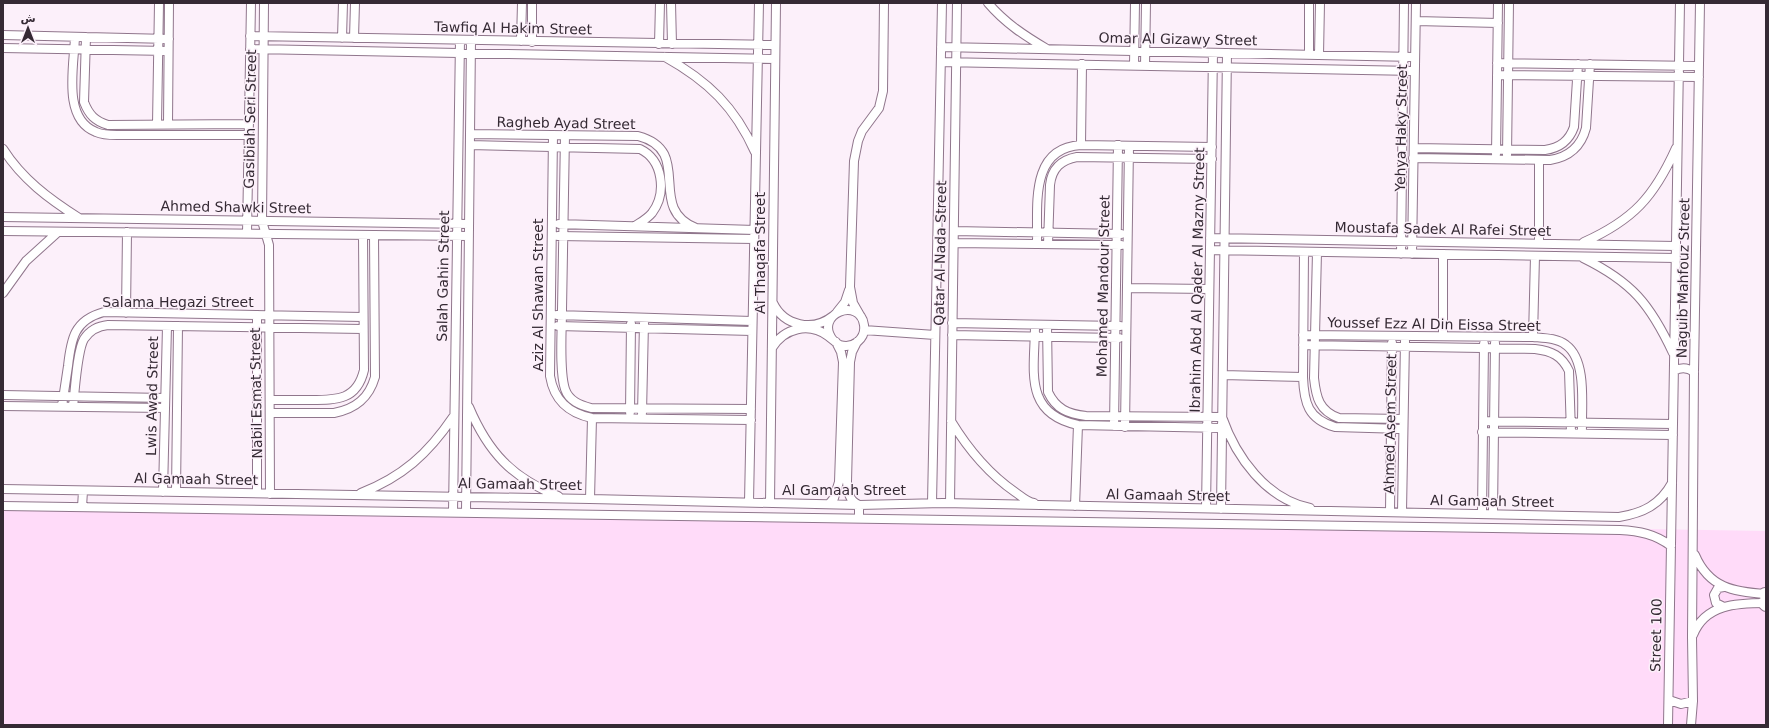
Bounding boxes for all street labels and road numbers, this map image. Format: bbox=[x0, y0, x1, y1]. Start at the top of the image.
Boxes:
street label: Tawfiq Al Hakim Street bbox=[433, 19, 593, 37]
street label: Omar Al Gizawy Street bbox=[1098, 30, 1258, 48]
street label: Gasibiah Seri Street bbox=[241, 49, 259, 189]
street label: Yehya Haky Street bbox=[1392, 64, 1410, 193]
street label: Ragheb Ayad Street bbox=[496, 114, 636, 132]
street label: Ibrahim Abd Al Qader Al Mazny Street bbox=[1187, 147, 1207, 413]
street label: Qatar Al Nada Street bbox=[931, 180, 949, 326]
street label: Al Thaqafa Street bbox=[752, 192, 768, 314]
street label: Mohamed Mandour Street bbox=[1093, 194, 1113, 377]
street label: Naguib Mahfouz Street bbox=[1674, 197, 1692, 358]
street label: Ahmed Shawki Street bbox=[160, 198, 312, 216]
street label: Salah Gahin Street bbox=[434, 210, 452, 342]
street label: Aziz Al Shawan Street bbox=[530, 218, 546, 371]
street label: Moustafa Sadek Al Rafei Street bbox=[1335, 219, 1552, 239]
street label: Salama Hegazi Street bbox=[102, 294, 254, 310]
street label: Youssef Ezz Al Din Eissa Street bbox=[1326, 314, 1541, 334]
street label: Nabil Esmat Street bbox=[247, 327, 265, 459]
street label: Lwis Awad Street bbox=[143, 335, 161, 456]
street label: Ahmed Asem Street bbox=[1381, 353, 1399, 494]
street label: Al Gamaah Street bbox=[134, 470, 259, 488]
street label: Al Gamaah Street bbox=[458, 475, 583, 493]
street label: Al Gamaah Street bbox=[782, 482, 907, 498]
street label: Al Gamaah Street bbox=[1106, 486, 1231, 504]
street label: Al Gamaah Street bbox=[1430, 492, 1555, 510]
street label: Street 100 bbox=[1647, 598, 1665, 672]

